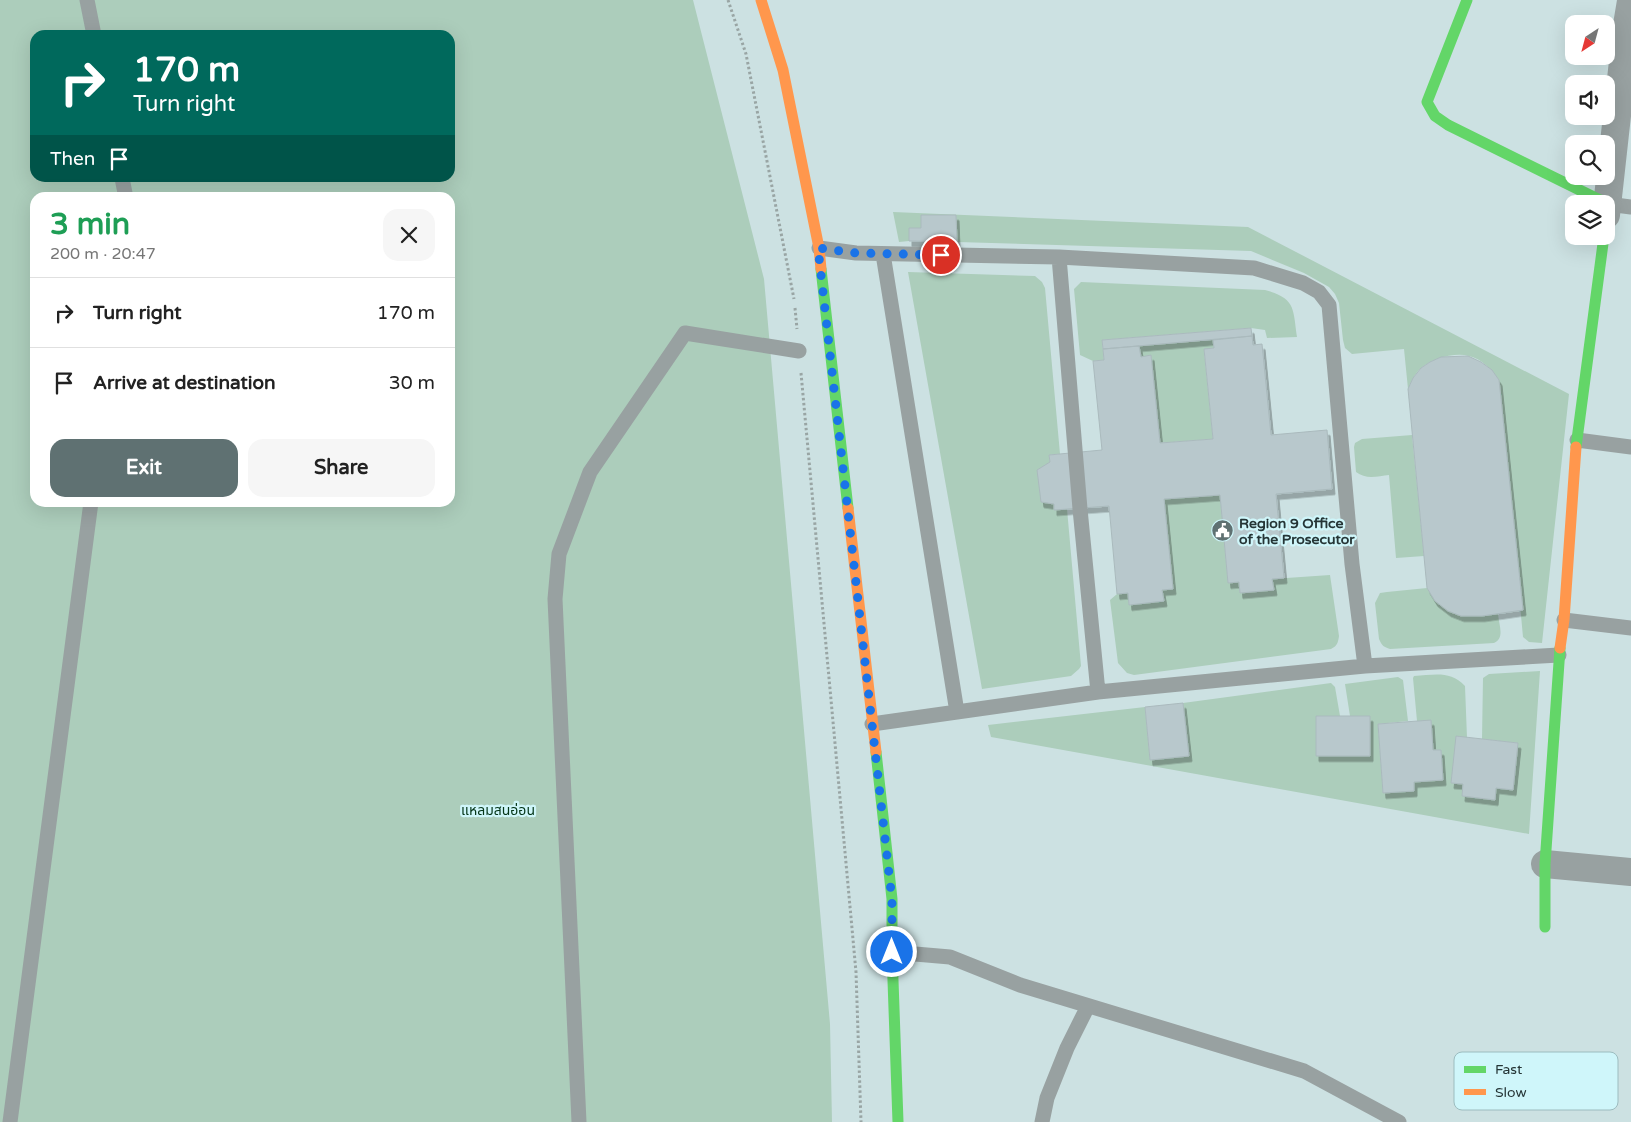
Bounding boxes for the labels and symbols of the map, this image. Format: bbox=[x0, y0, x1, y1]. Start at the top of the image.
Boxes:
north arrow bbox=[1565, 15, 1615, 65]
pin bbox=[920, 234, 962, 276]
place label: Region 9 Office of the Prosecutor bbox=[1239, 515, 1355, 548]
public building icon: Region 9 Office of the Prosecutor bbox=[1211, 519, 1235, 543]
park label: แหลมสนอ่อน bbox=[461, 802, 535, 819]
position arrow bbox=[865, 925, 917, 977]
legend bbox=[1454, 1052, 1618, 1110]
text: Fast bbox=[1495, 1061, 1523, 1078]
text: Slow bbox=[1495, 1084, 1527, 1101]

